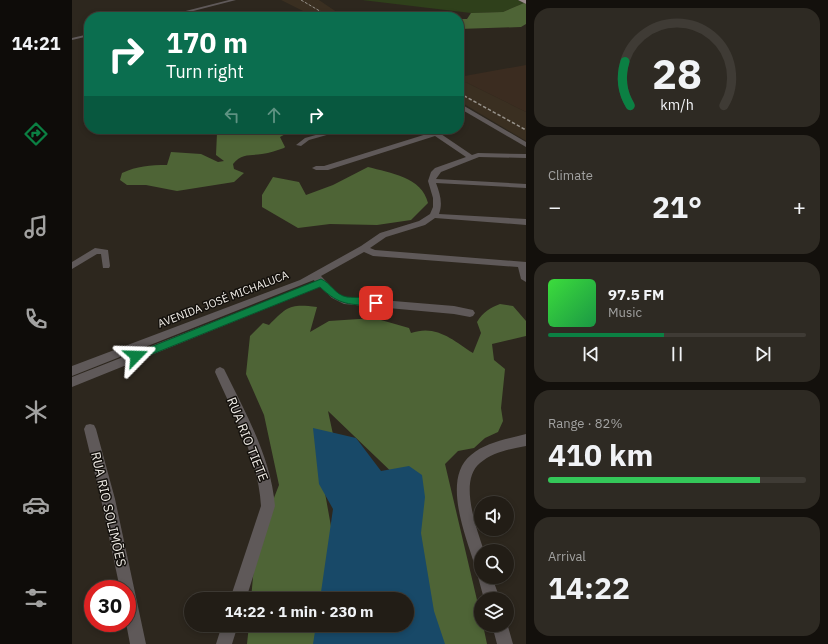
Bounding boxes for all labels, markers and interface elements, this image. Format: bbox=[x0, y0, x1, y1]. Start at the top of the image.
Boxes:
text: 170 m bbox=[166, 24, 248, 61]
icon: right bbox=[100, 28, 152, 80]
text: 14:21 bbox=[11, 32, 61, 55]
text: 28 bbox=[652, 45, 702, 99]
text: Turn right bbox=[166, 60, 244, 83]
text: km/h bbox=[660, 94, 694, 113]
icon: left bbox=[221, 104, 243, 126]
icon: ahead bbox=[263, 104, 285, 126]
icon: right bbox=[305, 104, 327, 126]
icon: directions bbox=[22, 120, 50, 148]
text: Climate bbox=[548, 167, 593, 184]
text: 21° bbox=[652, 187, 702, 226]
text: − bbox=[548, 192, 561, 221]
text: + bbox=[793, 192, 806, 221]
icon: music bbox=[22, 213, 50, 241]
street label: AVENIDA JOSÉ MICHALUCA bbox=[156, 268, 290, 330]
text: 97.5 FM bbox=[608, 285, 664, 304]
pin bbox=[359, 286, 393, 320]
icon: arrive bbox=[365, 292, 387, 314]
text: Music bbox=[608, 304, 642, 321]
icon: phone bbox=[22, 305, 50, 333]
position arrow bbox=[115, 335, 157, 377]
icon: previous bbox=[580, 343, 602, 365]
icon: pause bbox=[666, 343, 688, 365]
icon: next bbox=[752, 343, 774, 365]
street label: RUA RIO TIETE bbox=[223, 395, 272, 484]
icon: climate bbox=[22, 398, 50, 426]
text: Range · 82% bbox=[548, 415, 622, 432]
text: 410 km bbox=[548, 435, 653, 474]
street label: RUA RIO SOLIMÕES bbox=[87, 450, 130, 568]
icon: car bbox=[22, 491, 50, 519]
map controls bbox=[474, 496, 514, 632]
button: sound bbox=[474, 496, 514, 536]
button: search bbox=[474, 544, 514, 584]
text: Arrival bbox=[548, 548, 586, 565]
text: 14:22 bbox=[548, 568, 630, 607]
speed limit sign: 30 bbox=[84, 580, 136, 632]
icon: filters bbox=[22, 584, 50, 612]
button: layers bbox=[474, 592, 514, 632]
text: 14:22 · 1 min · 230 m bbox=[225, 602, 373, 621]

